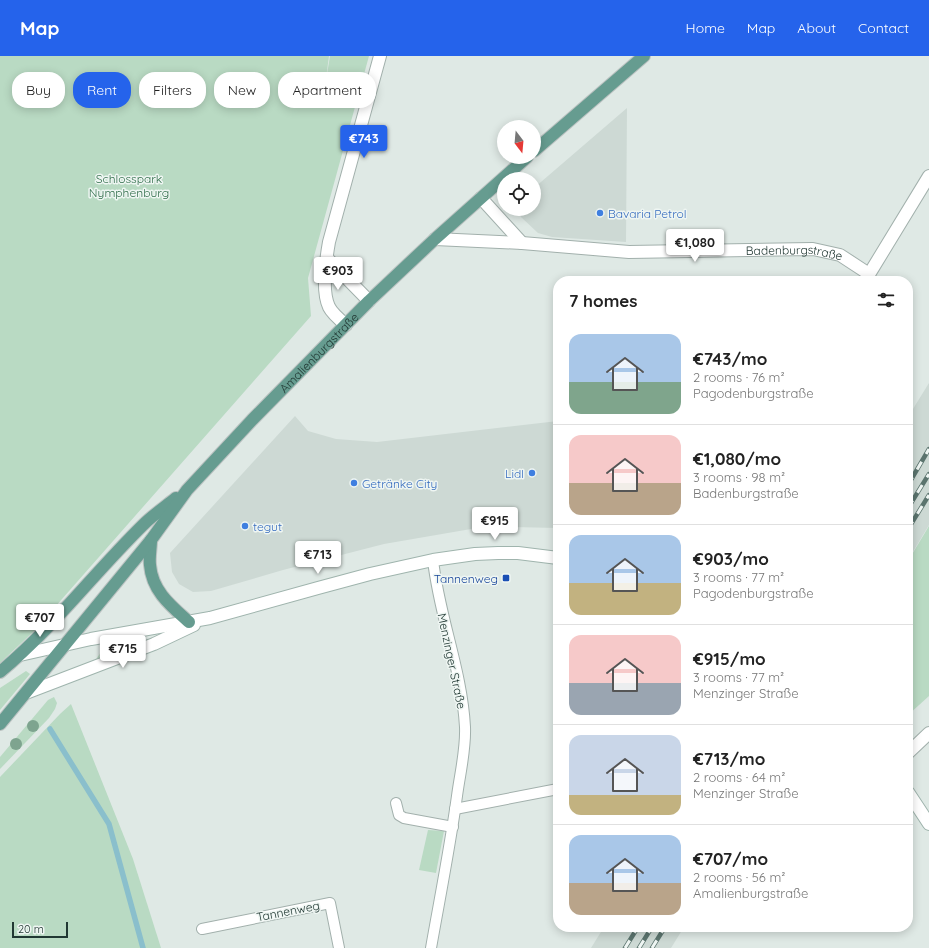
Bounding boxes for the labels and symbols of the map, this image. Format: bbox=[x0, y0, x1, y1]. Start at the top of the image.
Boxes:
north arrow bbox=[497, 120, 541, 164]
pin: €743 bbox=[340, 125, 388, 159]
park label: Schlosspark Nymphenburg bbox=[89, 171, 169, 200]
place label: Bavaria Petrol bbox=[608, 206, 687, 221]
marker: Bavaria Petrol bbox=[595, 208, 605, 218]
pin: €1,080 bbox=[662, 229, 728, 263]
street label: Badenburgstraße bbox=[746, 241, 844, 263]
pin: €903 bbox=[314, 257, 362, 291]
street label: Amalienburgstraße bbox=[276, 309, 361, 396]
place label: Lidl bbox=[505, 466, 524, 481]
marker: Lidl bbox=[527, 468, 537, 478]
place label: Getränke City bbox=[362, 476, 437, 491]
marker: Getränke City bbox=[349, 478, 359, 488]
pin: €915 bbox=[471, 507, 519, 541]
place label: tegut bbox=[253, 519, 282, 534]
marker: tegut bbox=[240, 521, 250, 531]
pin: €713 bbox=[294, 541, 342, 575]
place label: Tannenweg bbox=[434, 571, 498, 586]
marker: Tannenweg bbox=[501, 573, 511, 583]
pin: €707 bbox=[16, 604, 64, 638]
street label: Menzinger Straße bbox=[435, 612, 470, 710]
pin: €715 bbox=[99, 635, 147, 669]
street label: Tannenweg bbox=[255, 898, 321, 924]
scale bar bbox=[12, 920, 68, 939]

